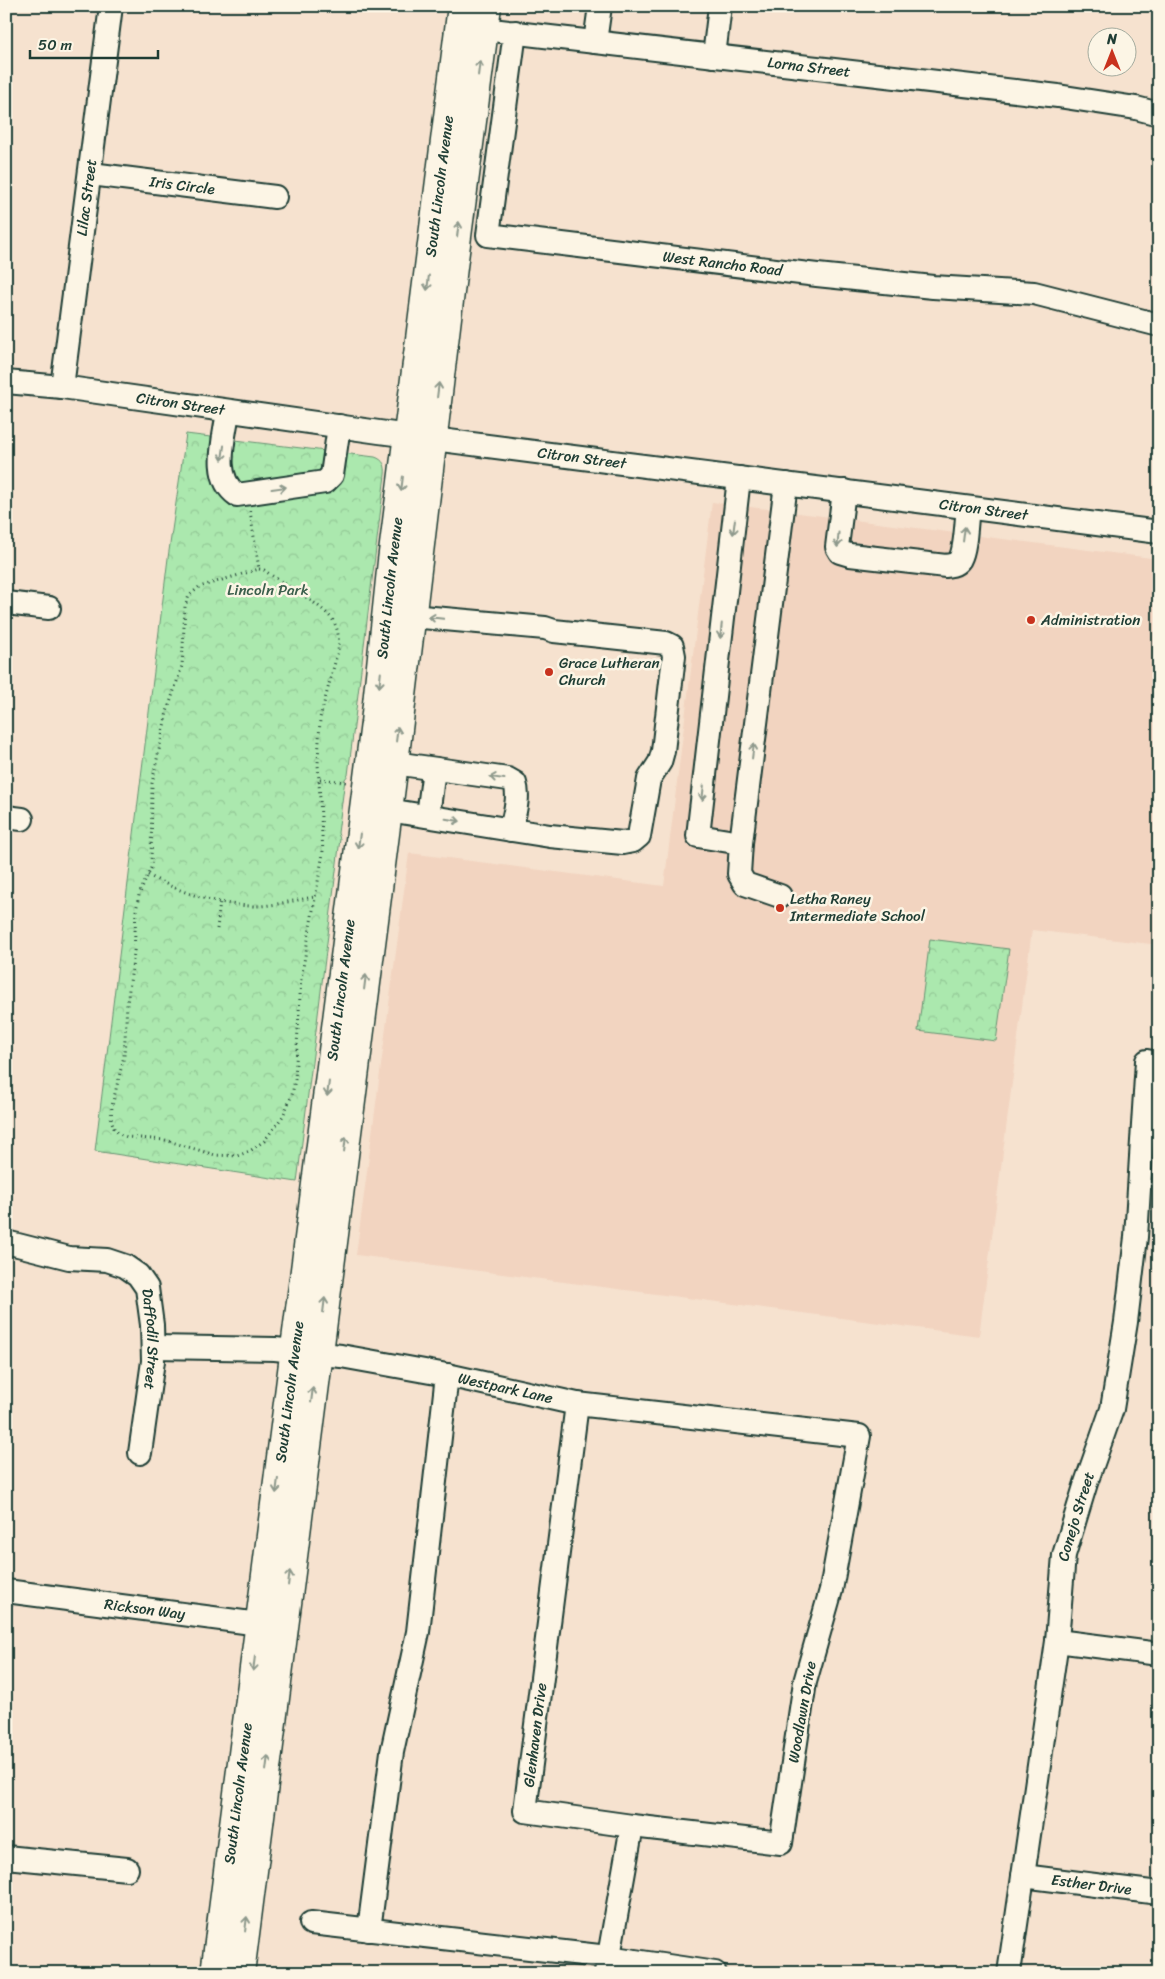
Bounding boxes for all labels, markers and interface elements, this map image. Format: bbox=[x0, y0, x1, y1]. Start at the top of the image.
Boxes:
text: N bbox=[1106, 27, 1117, 52]
scale bar bbox=[30, 28, 158, 60]
north arrow bbox=[1088, 28, 1138, 78]
text: 50 m bbox=[38, 32, 73, 58]
street label: Lorna Street bbox=[766, 49, 852, 85]
one-way arrow bbox=[474, 60, 484, 76]
street label: South Lincoln Avenue bbox=[417, 113, 461, 258]
street label: Lilac Street bbox=[69, 157, 104, 238]
street label: Iris Circle bbox=[147, 168, 217, 202]
one-way arrow bbox=[453, 221, 463, 237]
street label: West Rancho Road bbox=[661, 243, 785, 284]
one-way arrow bbox=[423, 274, 433, 290]
one-way arrow bbox=[433, 383, 443, 399]
street label: Citron Street bbox=[135, 385, 227, 423]
street label: Citron Street bbox=[536, 439, 629, 477]
one-way arrow bbox=[218, 444, 228, 460]
one-way arrow bbox=[397, 476, 407, 492]
one-way arrow bbox=[271, 483, 287, 493]
street label: Citron Street bbox=[938, 491, 1030, 528]
street label: South Lincoln Avenue bbox=[369, 515, 410, 660]
one-way arrow bbox=[729, 518, 739, 534]
one-way arrow bbox=[959, 526, 969, 542]
one-way arrow bbox=[834, 531, 843, 547]
park label: Lincoln Park bbox=[227, 577, 309, 603]
place label: Administration bbox=[1040, 607, 1140, 633]
one-way arrow bbox=[428, 614, 444, 623]
marker: Administration bbox=[1025, 614, 1037, 626]
one-way arrow bbox=[716, 623, 726, 639]
place label: Grace Lutheran Church bbox=[559, 650, 660, 693]
marker: Grace Lutheran Church bbox=[543, 666, 555, 678]
one-way arrow bbox=[375, 672, 384, 688]
one-way arrow bbox=[392, 727, 402, 743]
one-way arrow bbox=[748, 743, 758, 759]
one-way arrow bbox=[490, 772, 506, 782]
one-way arrow bbox=[698, 784, 708, 800]
one-way arrow bbox=[445, 815, 461, 825]
one-way arrow bbox=[354, 833, 364, 849]
place label: Letha Raney Intermediate School bbox=[789, 886, 926, 929]
marker: Letha Raney Intermediate School bbox=[774, 902, 786, 914]
street label: South Lincoln Avenue bbox=[319, 917, 363, 1062]
one-way arrow bbox=[361, 975, 371, 991]
one-way arrow bbox=[323, 1081, 333, 1097]
one-way arrow bbox=[340, 1136, 350, 1152]
street label: Daffodil Street bbox=[134, 1287, 166, 1392]
one-way arrow bbox=[319, 1297, 329, 1313]
street label: South Lincoln Avenue bbox=[267, 1319, 311, 1464]
street label: Westpark Lane bbox=[456, 1365, 556, 1411]
one-way arrow bbox=[307, 1387, 317, 1403]
street label: Conejo Street bbox=[1051, 1468, 1102, 1562]
one-way arrow bbox=[272, 1477, 282, 1493]
one-way arrow bbox=[284, 1571, 294, 1587]
street label: Rickson Way bbox=[103, 1591, 187, 1627]
one-way arrow bbox=[249, 1656, 259, 1672]
street label: Woodlawn Drive bbox=[780, 1659, 824, 1765]
street label: Glenhaven Drive bbox=[516, 1681, 554, 1789]
street label: South Lincoln Avenue bbox=[216, 1721, 260, 1866]
one-way arrow bbox=[262, 1755, 272, 1771]
street label: Esther Drive bbox=[1050, 1867, 1133, 1902]
one-way arrow bbox=[241, 1917, 251, 1933]

